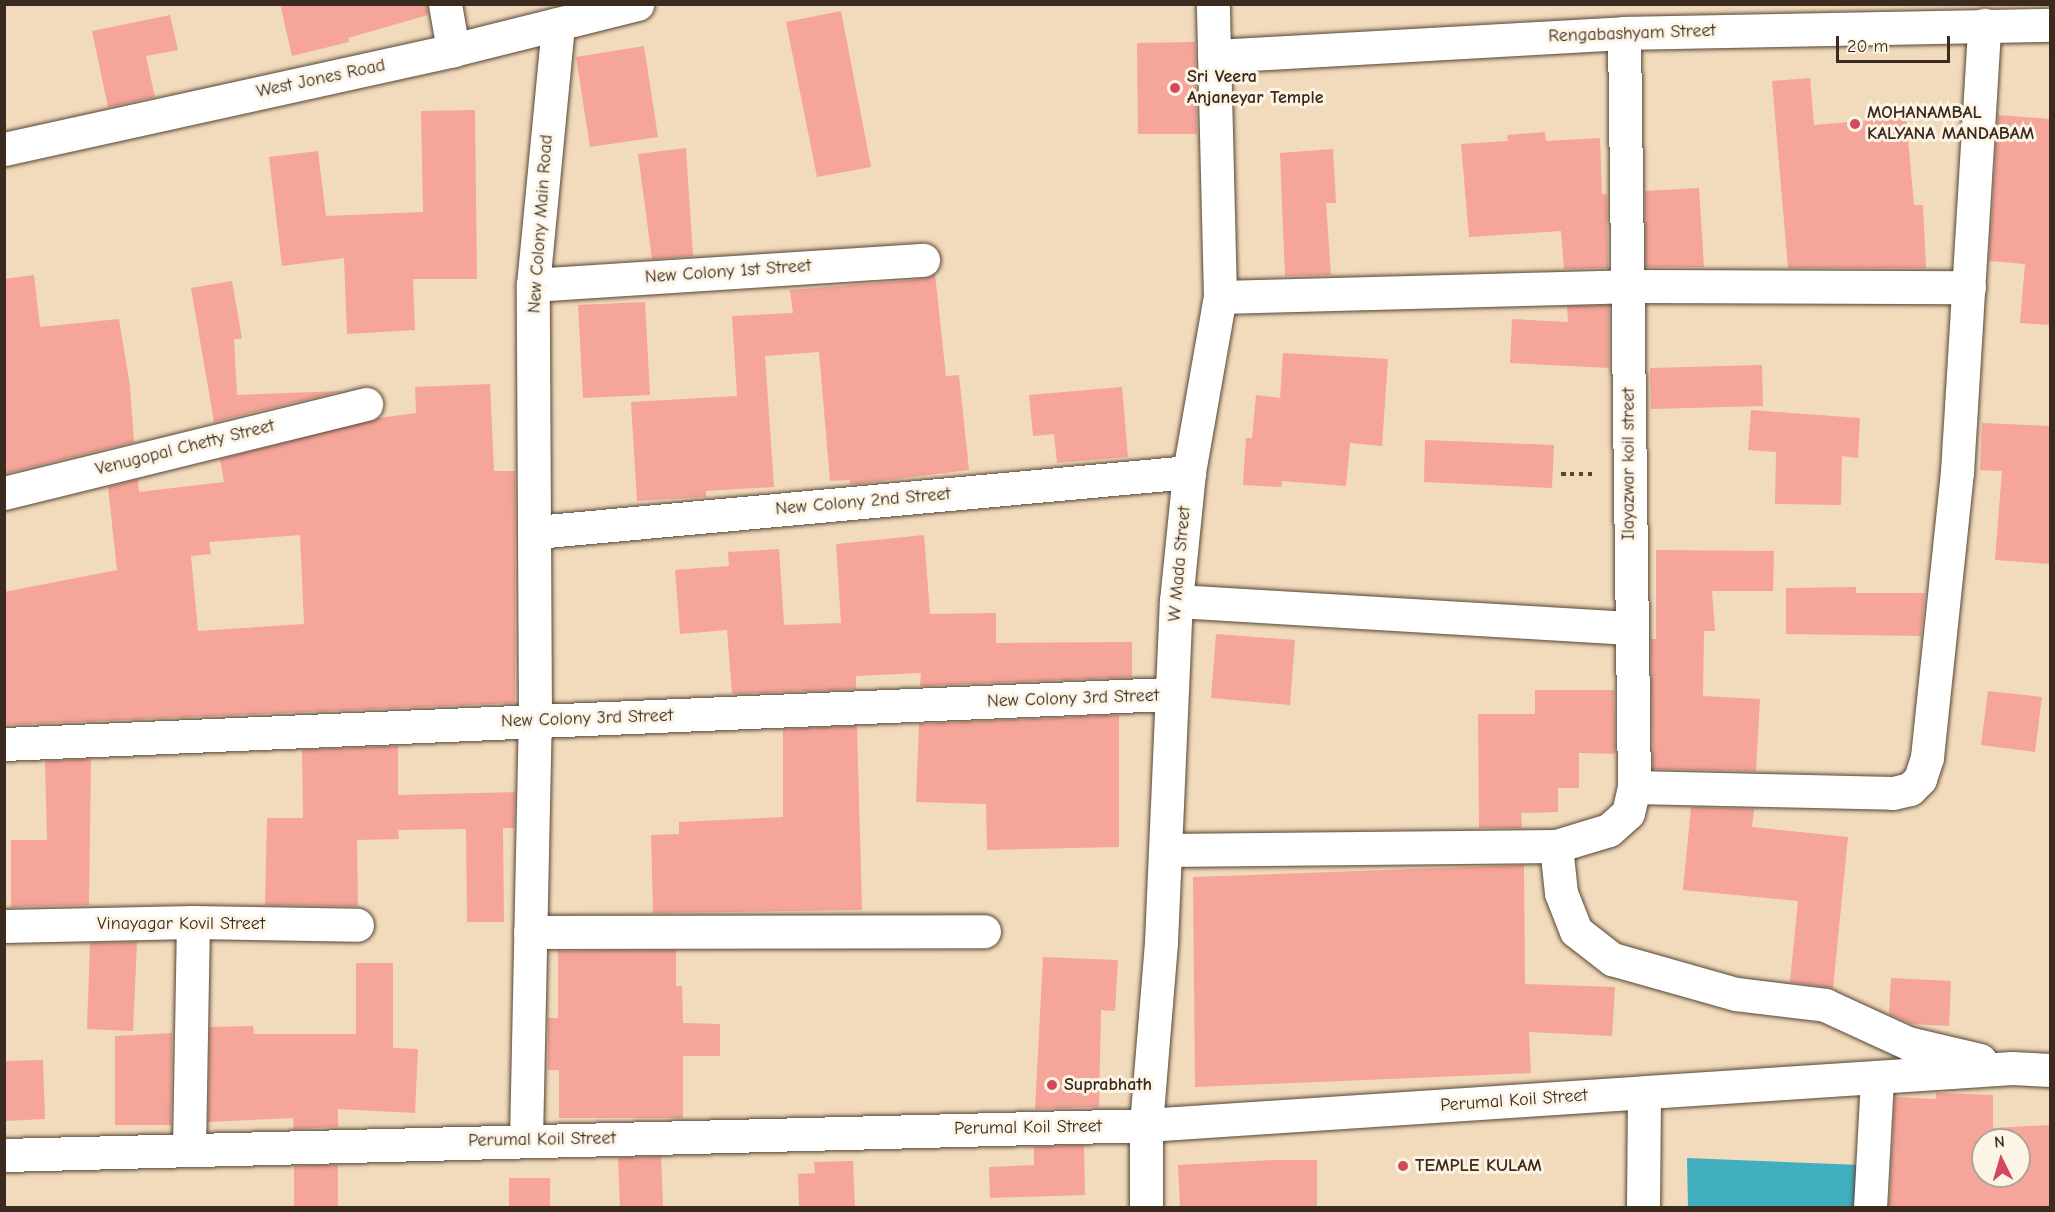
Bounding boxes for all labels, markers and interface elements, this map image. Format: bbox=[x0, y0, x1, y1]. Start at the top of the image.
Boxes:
street label: Rengabashyam Street bbox=[1548, 20, 1716, 48]
scale bar bbox=[1839, 24, 1953, 62]
text: 20 m bbox=[1847, 36, 1888, 57]
street label: West Jones Road bbox=[255, 55, 387, 103]
place label: Sri Veera Anjaneyar Temple bbox=[1187, 67, 1324, 110]
marker: Sri Veera Anjaneyar Temple bbox=[1168, 81, 1182, 95]
place label: MOHANAMBAL KALYANA MANDABAM bbox=[1867, 103, 2034, 146]
marker: MOHANAMBAL KALYANA MANDABAM bbox=[1848, 117, 1862, 131]
street label: New Colony Main Road bbox=[524, 134, 558, 314]
street label: New Colony 1st Street bbox=[644, 255, 812, 289]
street label: Ilayazwar koil street bbox=[1618, 388, 1640, 540]
street label: Venugopal Chetty Street bbox=[93, 415, 277, 481]
street label: New Colony 2nd Street bbox=[775, 484, 951, 520]
street label: W Mada Street bbox=[1164, 505, 1196, 623]
street label: New Colony 3rd Street bbox=[987, 685, 1159, 713]
street label: New Colony 3rd Street bbox=[501, 705, 673, 733]
street label: Vinayagar Kovil Street bbox=[97, 913, 265, 935]
place label: Suprabhath bbox=[1064, 1074, 1152, 1096]
marker: Suprabhath bbox=[1045, 1078, 1059, 1092]
street label: Perumal Koil Street bbox=[1440, 1085, 1588, 1117]
street label: Perumal Koil Street bbox=[954, 1116, 1102, 1140]
street label: Perumal Koil Street bbox=[468, 1128, 616, 1152]
north arrow bbox=[1971, 1128, 2031, 1188]
text: N bbox=[1994, 1133, 2006, 1151]
place label: TEMPLE KULAM bbox=[1415, 1155, 1542, 1177]
marker: TEMPLE KULAM bbox=[1396, 1159, 1410, 1173]

